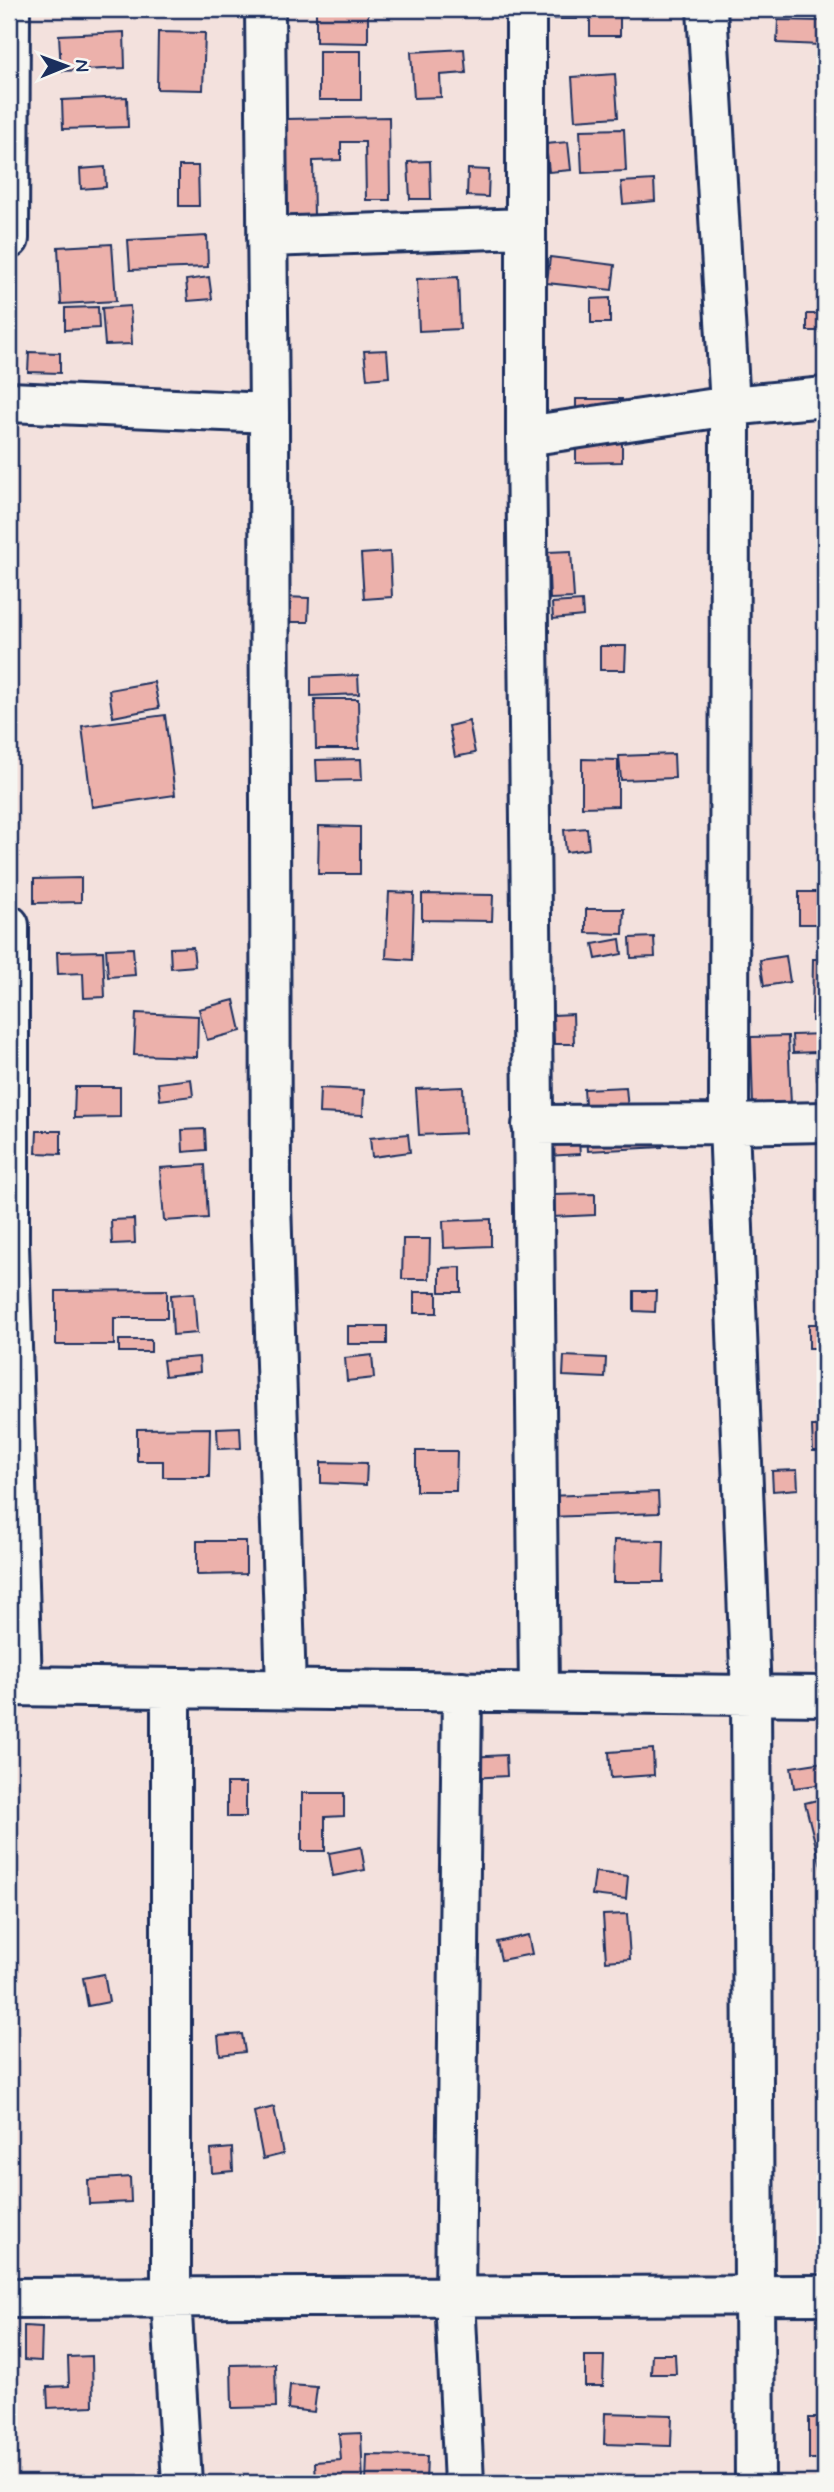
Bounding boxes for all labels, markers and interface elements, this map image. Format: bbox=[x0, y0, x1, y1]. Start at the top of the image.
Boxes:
north arrow bbox=[32, 32, 102, 102]
text: N bbox=[69, 59, 94, 72]

